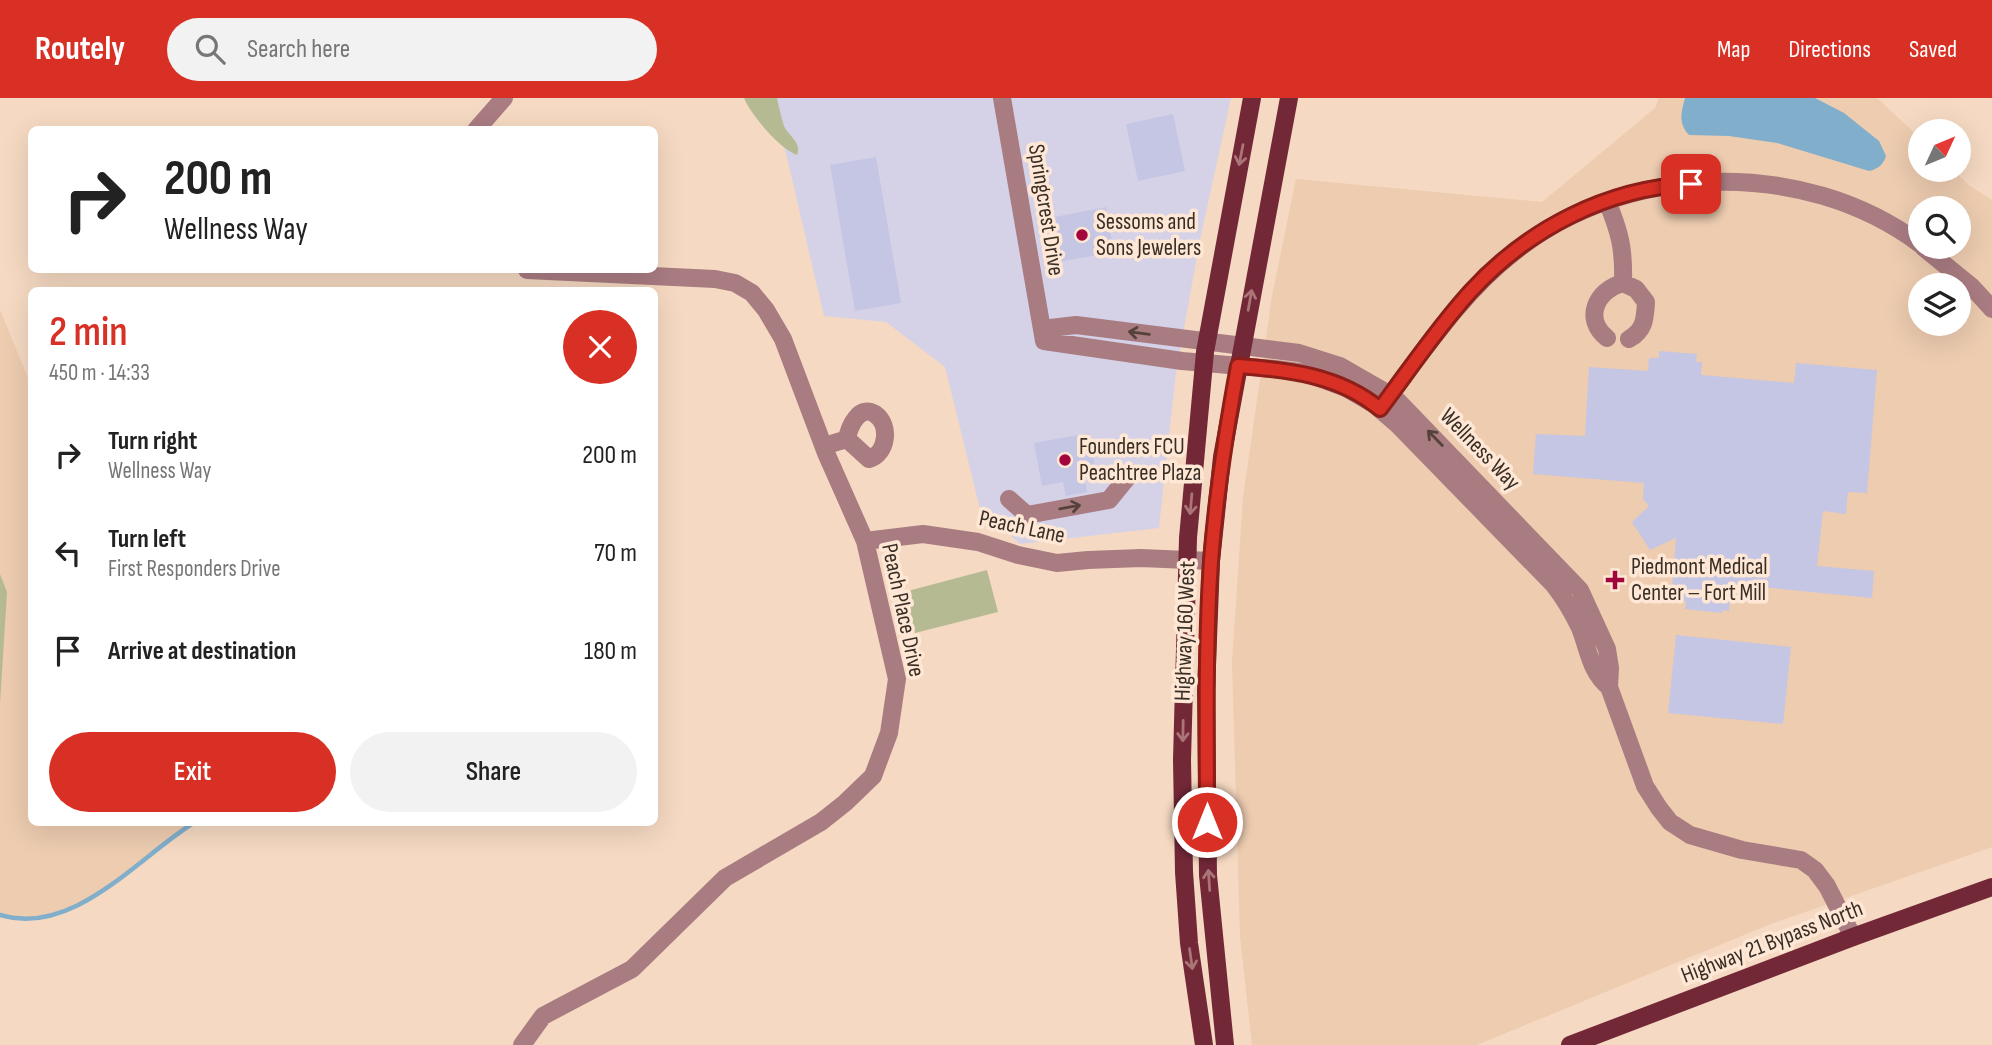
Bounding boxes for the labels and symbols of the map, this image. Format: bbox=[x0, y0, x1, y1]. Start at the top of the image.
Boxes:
north arrow bbox=[1908, 119, 1970, 182]
street label: Springcrest Drive bbox=[1022, 142, 1070, 278]
one-way arrow bbox=[1234, 143, 1247, 166]
pin bbox=[1661, 154, 1721, 214]
place label: Sessoms and Sons Jewelers bbox=[1096, 208, 1201, 262]
marker: Sessoms and Sons Jewelers bbox=[1074, 227, 1090, 243]
one-way arrow bbox=[1244, 289, 1257, 312]
one-way arrow bbox=[1128, 326, 1151, 339]
street label: Wellness Way bbox=[1434, 402, 1526, 496]
one-way arrow bbox=[1427, 430, 1444, 447]
place label: Founders FCU Peachtree Plaza bbox=[1079, 433, 1201, 487]
marker: Founders FCU Peachtree Plaza bbox=[1057, 452, 1073, 468]
one-way arrow bbox=[1184, 492, 1197, 515]
one-way arrow bbox=[1058, 500, 1081, 513]
street label: Peach Lane bbox=[977, 504, 1067, 550]
street label: Peach Place Drive bbox=[875, 541, 931, 679]
place label: Piedmont Medical Center – Fort Mill bbox=[1631, 553, 1768, 607]
street label: Highway 160 West bbox=[1169, 561, 1201, 701]
marker: Piedmont Medical Center – Fort Mill bbox=[1605, 570, 1625, 590]
one-way arrow bbox=[1176, 720, 1189, 743]
position arrow bbox=[1170, 785, 1244, 859]
one-way arrow bbox=[1202, 869, 1215, 891]
street label: Highway 21 Bypass North bbox=[1677, 894, 1867, 990]
one-way arrow bbox=[1185, 947, 1198, 969]

